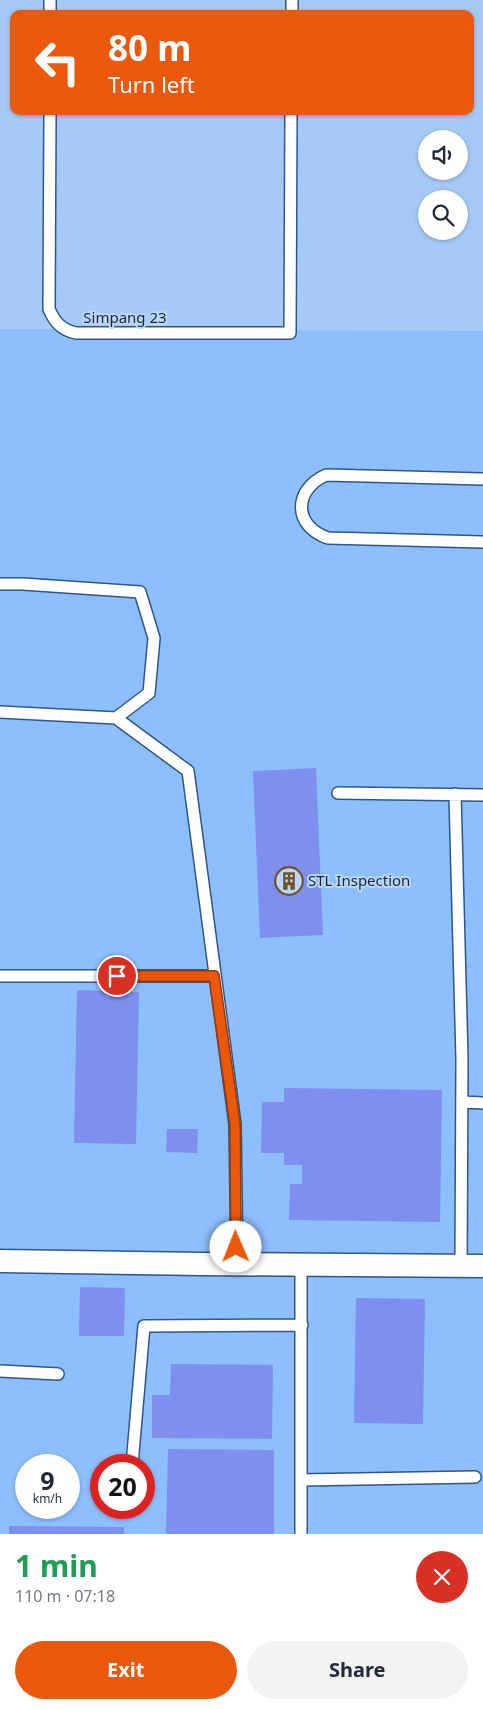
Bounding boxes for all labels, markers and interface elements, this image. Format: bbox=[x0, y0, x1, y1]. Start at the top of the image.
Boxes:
text: 80 m bbox=[108, 24, 191, 71]
icon: left bbox=[25, 30, 90, 95]
text: Turn left bbox=[108, 69, 195, 99]
map controls bbox=[418, 130, 468, 240]
button: sound bbox=[418, 130, 468, 180]
button: search bbox=[418, 190, 468, 240]
street label: Simpang 23 bbox=[83, 307, 167, 327]
building icon: STL Inspection bbox=[274, 866, 304, 896]
place label: STL Inspection bbox=[308, 870, 410, 890]
pin bbox=[96, 955, 138, 997]
icon: arrive bbox=[103, 962, 131, 990]
position arrow bbox=[209, 1220, 261, 1272]
speed limit sign: 20 bbox=[90, 1454, 155, 1519]
text: 9 bbox=[40, 1463, 55, 1497]
text: km/h bbox=[33, 1490, 62, 1507]
text: 1 min bbox=[15, 1545, 98, 1586]
button: close bbox=[416, 1551, 468, 1603]
text: 110 m · 07:18 bbox=[15, 1585, 115, 1607]
button: Exit bbox=[15, 1641, 237, 1699]
button: Share bbox=[247, 1641, 468, 1699]

